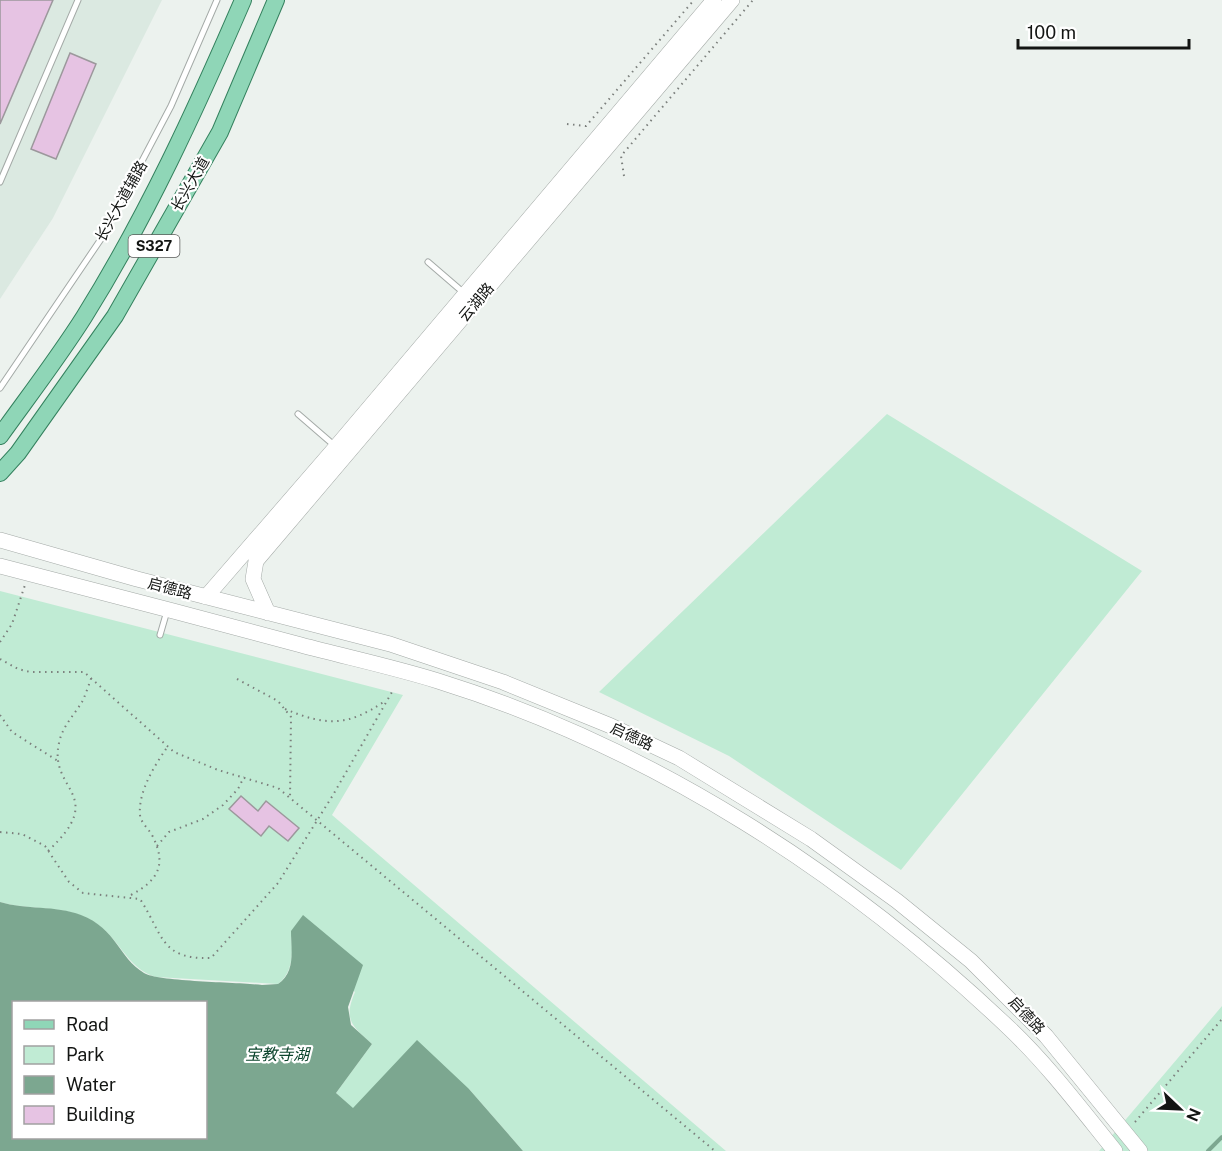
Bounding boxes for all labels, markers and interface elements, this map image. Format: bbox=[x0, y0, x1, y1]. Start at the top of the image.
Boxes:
scale bar bbox=[1018, 12, 1189, 50]
text: 100 m bbox=[1027, 22, 1076, 43]
street label: 长兴大道 bbox=[168, 154, 212, 214]
street label: 长兴大道辅路 bbox=[92, 158, 150, 244]
road number: S327 bbox=[128, 235, 180, 257]
street label: 云湖路 bbox=[455, 279, 497, 325]
street label: 启德路 bbox=[146, 574, 194, 602]
street label: 启德路 bbox=[608, 719, 656, 753]
street label: 启德路 bbox=[1005, 993, 1049, 1037]
legend bbox=[12, 1001, 207, 1139]
text: Road bbox=[66, 1014, 109, 1035]
text: Park bbox=[66, 1044, 104, 1065]
water label: 宝教寺湖 bbox=[245, 1045, 312, 1064]
text: Water bbox=[66, 1074, 116, 1095]
north arrow bbox=[1150, 1079, 1210, 1139]
text: Building bbox=[66, 1104, 135, 1125]
text: N bbox=[1182, 1105, 1205, 1124]

